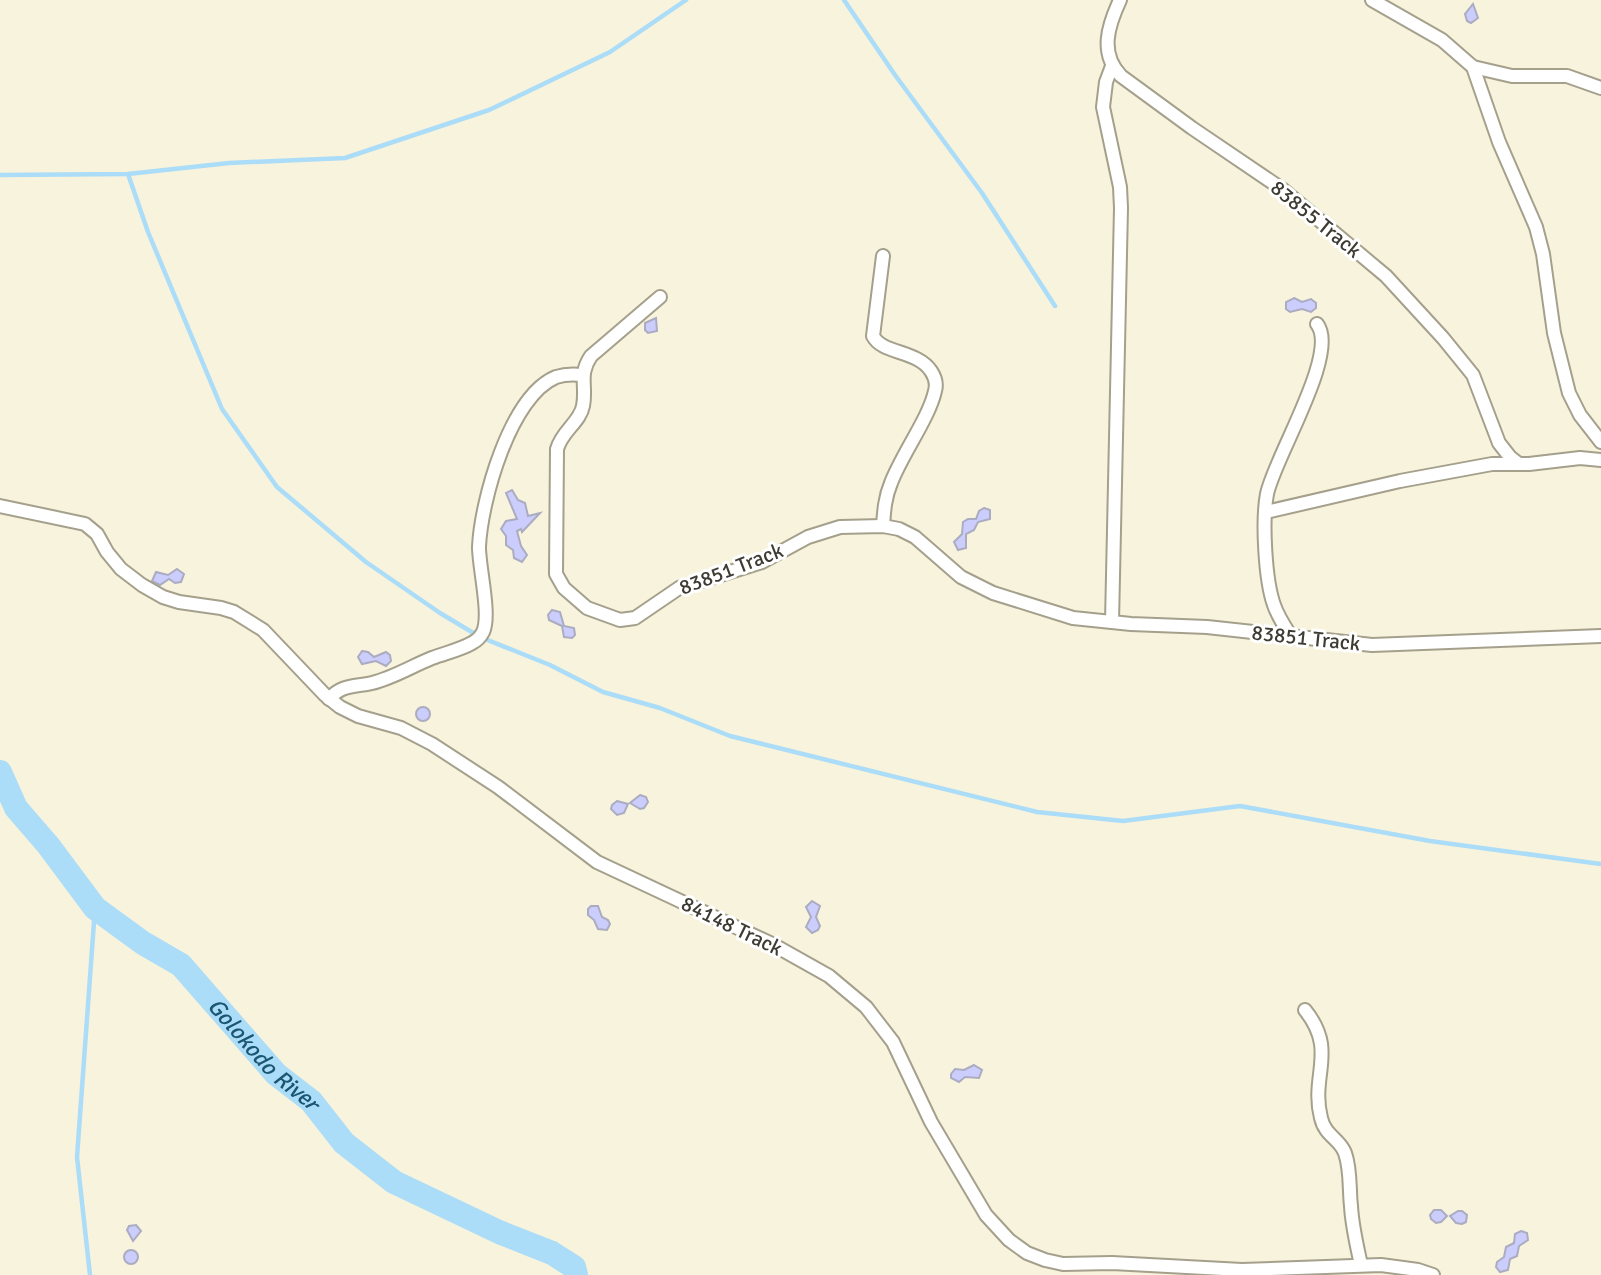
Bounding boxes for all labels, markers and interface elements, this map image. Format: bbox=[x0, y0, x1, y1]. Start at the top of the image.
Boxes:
street label: 83855 Track bbox=[1265, 175, 1367, 264]
street label: 83851 Track bbox=[675, 537, 787, 601]
street label: 83851 Track bbox=[1250, 619, 1362, 657]
street label: 84148 Track bbox=[677, 890, 787, 962]
water label: Golokodo River bbox=[202, 992, 329, 1118]

